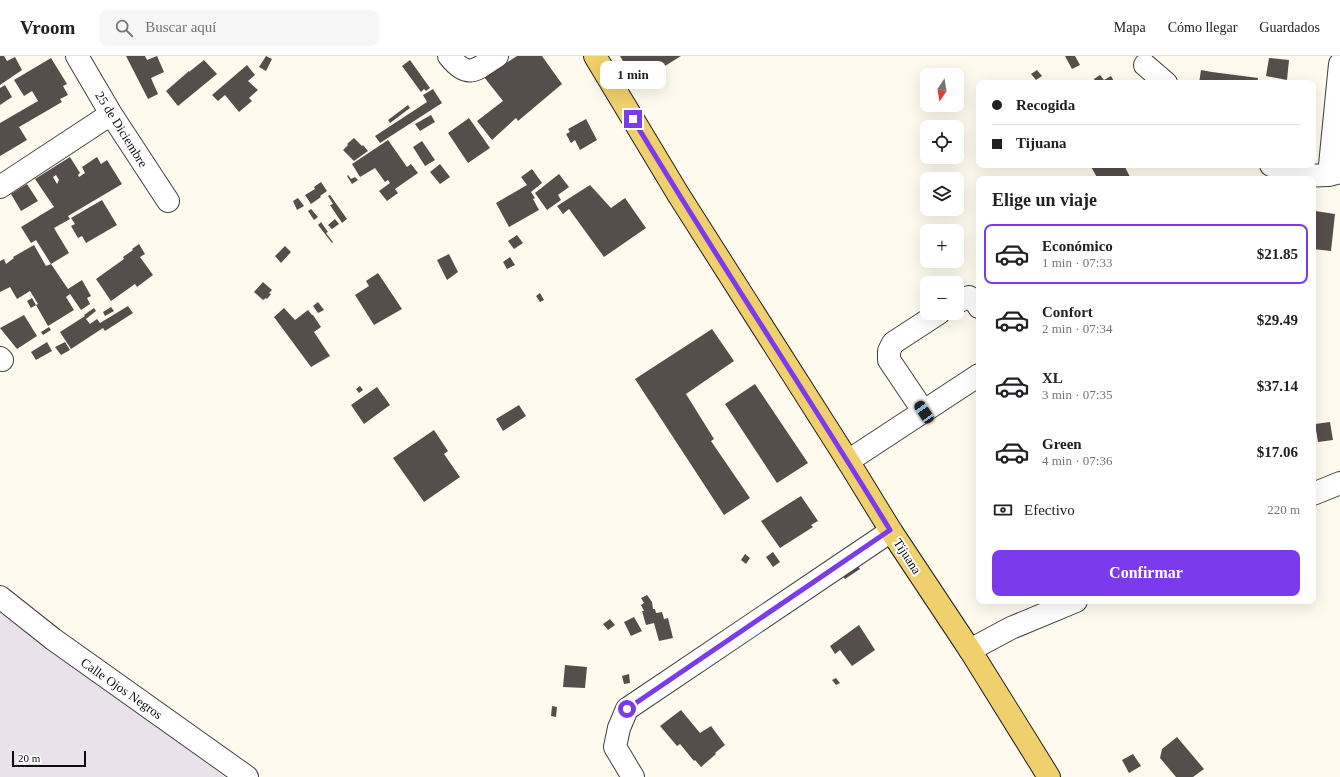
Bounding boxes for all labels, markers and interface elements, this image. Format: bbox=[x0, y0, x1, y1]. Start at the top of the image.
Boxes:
search box bbox=[99, 10, 379, 46]
text: Vroom bbox=[20, 17, 75, 38]
icon: search bbox=[113, 17, 135, 39]
text: Buscar aquí bbox=[145, 19, 216, 35]
text: Mapa bbox=[1114, 20, 1146, 35]
text: Cómo llegar bbox=[1168, 20, 1237, 35]
text: Guardados bbox=[1259, 20, 1320, 35]
callout: 1 min bbox=[600, 61, 666, 89]
text: 1 min bbox=[617, 67, 649, 82]
north arrow bbox=[920, 68, 964, 112]
map controls bbox=[920, 68, 964, 320]
street label: 25 de Diciembre bbox=[92, 89, 151, 170]
text: Recogida bbox=[1016, 97, 1075, 113]
route end bbox=[624, 110, 642, 128]
button: locate bbox=[920, 120, 964, 164]
text: Tijuana bbox=[1016, 135, 1067, 151]
button: layers bbox=[920, 172, 964, 216]
text: Elige un viaje bbox=[992, 190, 1097, 210]
button: + bbox=[920, 224, 964, 268]
icon: car bbox=[994, 236, 1030, 272]
text: Económico bbox=[1042, 238, 1113, 254]
text: $21.85 bbox=[1257, 246, 1298, 262]
text: 1 min · 07:33 bbox=[1042, 255, 1112, 270]
button: − bbox=[920, 276, 964, 320]
icon: car bbox=[994, 302, 1030, 338]
text: Confort bbox=[1042, 304, 1093, 320]
text: $29.49 bbox=[1257, 312, 1298, 328]
text: 2 min · 07:34 bbox=[1042, 321, 1112, 336]
icon: car bbox=[994, 368, 1030, 404]
text: XL bbox=[1042, 370, 1063, 386]
text: $37.14 bbox=[1257, 378, 1298, 394]
text: 3 min · 07:35 bbox=[1042, 387, 1112, 402]
car bbox=[912, 399, 936, 425]
icon: car bbox=[994, 434, 1030, 470]
text: Green bbox=[1042, 436, 1082, 452]
text: $17.06 bbox=[1257, 444, 1298, 460]
text: 4 min · 07:36 bbox=[1042, 453, 1112, 468]
icon: cash bbox=[992, 499, 1014, 521]
text: Efectivo bbox=[1024, 502, 1075, 518]
text: 220 m bbox=[1267, 502, 1300, 517]
street label: Tijuana bbox=[891, 536, 925, 577]
button: Confirmar bbox=[992, 550, 1300, 596]
street label: Calle Ojos Negros bbox=[78, 655, 165, 722]
route start bbox=[618, 700, 636, 718]
scale bar bbox=[12, 749, 86, 768]
text: 20 m bbox=[18, 752, 40, 764]

